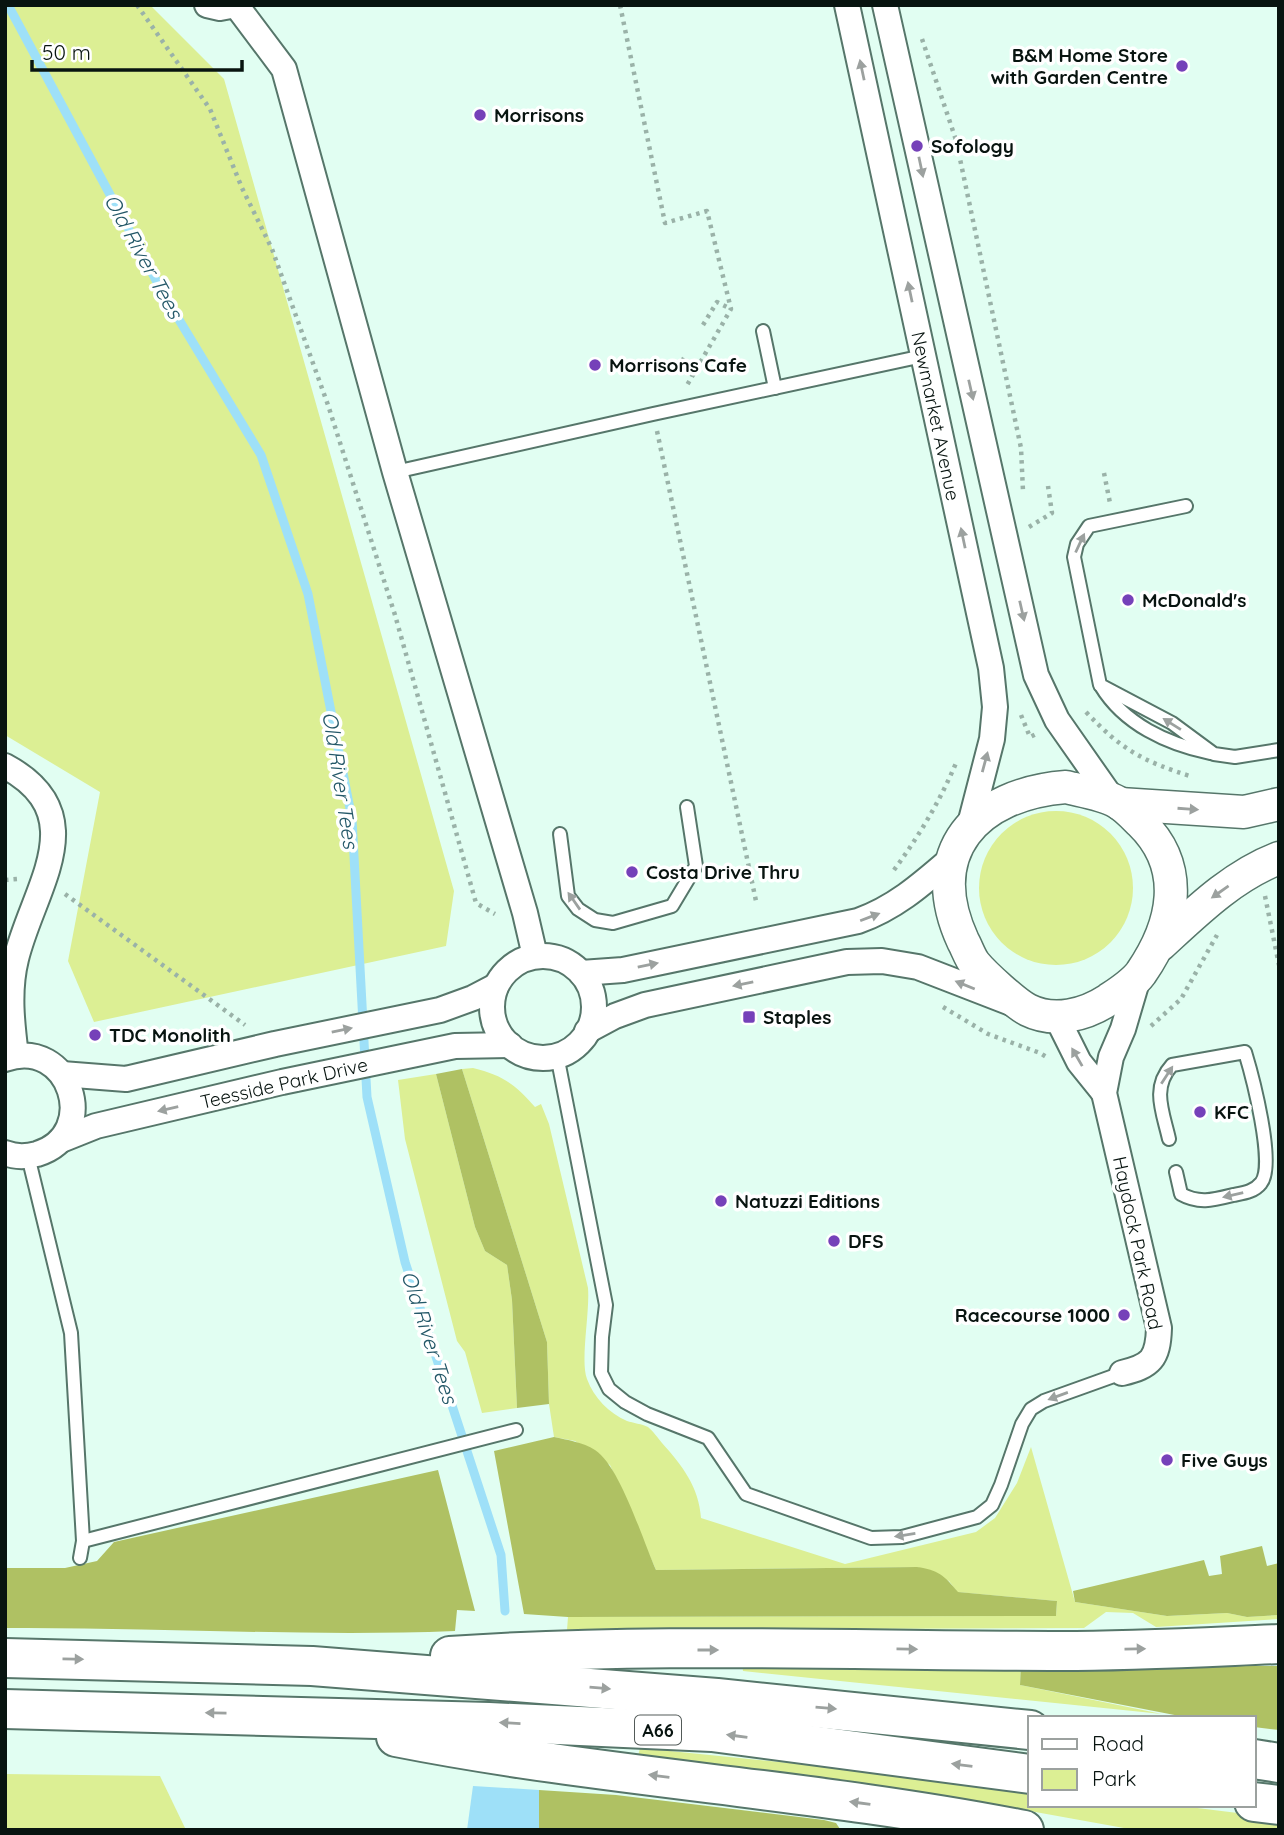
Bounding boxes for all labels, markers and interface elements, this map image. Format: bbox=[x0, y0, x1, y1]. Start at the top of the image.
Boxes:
scale bar bbox=[32, 28, 242, 72]
text: 50 m bbox=[42, 39, 91, 65]
place label: B&M Home Store with Garden Centre bbox=[990, 43, 1168, 89]
marker: B&M Home Store with Garden Centre bbox=[1174, 58, 1190, 74]
one-way arrow bbox=[856, 59, 867, 81]
place label: Morrisons bbox=[494, 103, 584, 127]
marker: Morrisons bbox=[472, 107, 488, 123]
place label: Sofology bbox=[931, 134, 1014, 158]
marker: Sofology bbox=[909, 138, 925, 154]
one-way arrow bbox=[916, 157, 927, 179]
water label: Old River Tees bbox=[99, 189, 189, 324]
one-way arrow bbox=[904, 281, 915, 303]
street label: Newmarket Avenue bbox=[906, 329, 966, 503]
place label: Morrisons Cafe bbox=[609, 353, 747, 377]
marker: Morrisons Cafe bbox=[587, 357, 603, 373]
one-way arrow bbox=[966, 379, 977, 401]
one-way arrow bbox=[957, 527, 968, 549]
one-way arrow bbox=[1074, 533, 1085, 553]
place label: McDonald's bbox=[1142, 588, 1246, 612]
marker: McDonald's bbox=[1120, 592, 1136, 608]
one-way arrow bbox=[1016, 600, 1027, 622]
water label: Old River Tees bbox=[317, 710, 365, 851]
one-way arrow bbox=[1162, 718, 1181, 731]
one-way arrow bbox=[981, 751, 991, 772]
one-way arrow bbox=[1177, 804, 1199, 815]
place label: Costa Drive Thru bbox=[646, 860, 800, 884]
marker: Costa Drive Thru bbox=[624, 864, 640, 880]
one-way arrow bbox=[1211, 885, 1229, 899]
one-way arrow bbox=[567, 892, 581, 911]
one-way arrow bbox=[860, 911, 881, 922]
one-way arrow bbox=[637, 959, 659, 970]
one-way arrow bbox=[732, 979, 754, 990]
one-way arrow bbox=[954, 980, 975, 991]
place label: Staples bbox=[763, 1005, 831, 1029]
marker: Staples bbox=[741, 1009, 757, 1025]
place label: TDC Monolith bbox=[109, 1023, 231, 1047]
one-way arrow bbox=[331, 1025, 353, 1036]
marker: TDC Monolith bbox=[87, 1027, 103, 1043]
one-way arrow bbox=[1071, 1047, 1083, 1066]
street label: Teesside Park Drive bbox=[198, 1052, 370, 1114]
one-way arrow bbox=[1160, 1065, 1173, 1085]
place label: KFC bbox=[1214, 1100, 1249, 1124]
one-way arrow bbox=[157, 1104, 179, 1115]
marker: KFC bbox=[1192, 1104, 1208, 1120]
street label: Haydock Park Road bbox=[1108, 1154, 1168, 1332]
place label: Natuzzi Editions bbox=[735, 1189, 880, 1213]
one-way arrow bbox=[1222, 1190, 1244, 1201]
marker: Natuzzi Editions bbox=[713, 1193, 729, 1209]
place label: DFS bbox=[848, 1229, 884, 1253]
marker: DFS bbox=[826, 1233, 842, 1249]
water label: Old River Tees bbox=[396, 1267, 464, 1408]
place label: Racecourse 1000 bbox=[955, 1303, 1110, 1327]
marker: Racecourse 1000 bbox=[1116, 1307, 1132, 1323]
one-way arrow bbox=[1047, 1391, 1068, 1402]
place label: Five Guys bbox=[1181, 1448, 1268, 1472]
marker: Five Guys bbox=[1159, 1452, 1175, 1468]
one-way arrow bbox=[893, 1530, 915, 1541]
one-way arrow bbox=[897, 1643, 919, 1655]
one-way arrow bbox=[697, 1644, 719, 1655]
one-way arrow bbox=[1124, 1644, 1146, 1655]
one-way arrow bbox=[63, 1654, 85, 1665]
one-way arrow bbox=[589, 1683, 611, 1694]
one-way arrow bbox=[816, 1703, 838, 1714]
one-way arrow bbox=[205, 1708, 227, 1719]
road number: A66 bbox=[635, 1716, 681, 1744]
legend bbox=[1028, 1716, 1256, 1807]
one-way arrow bbox=[499, 1717, 521, 1728]
one-way arrow bbox=[726, 1730, 748, 1741]
text: Road bbox=[1092, 1730, 1144, 1756]
one-way arrow bbox=[951, 1760, 973, 1771]
text: Park bbox=[1092, 1765, 1136, 1791]
one-way arrow bbox=[648, 1771, 670, 1782]
one-way arrow bbox=[849, 1797, 871, 1808]

